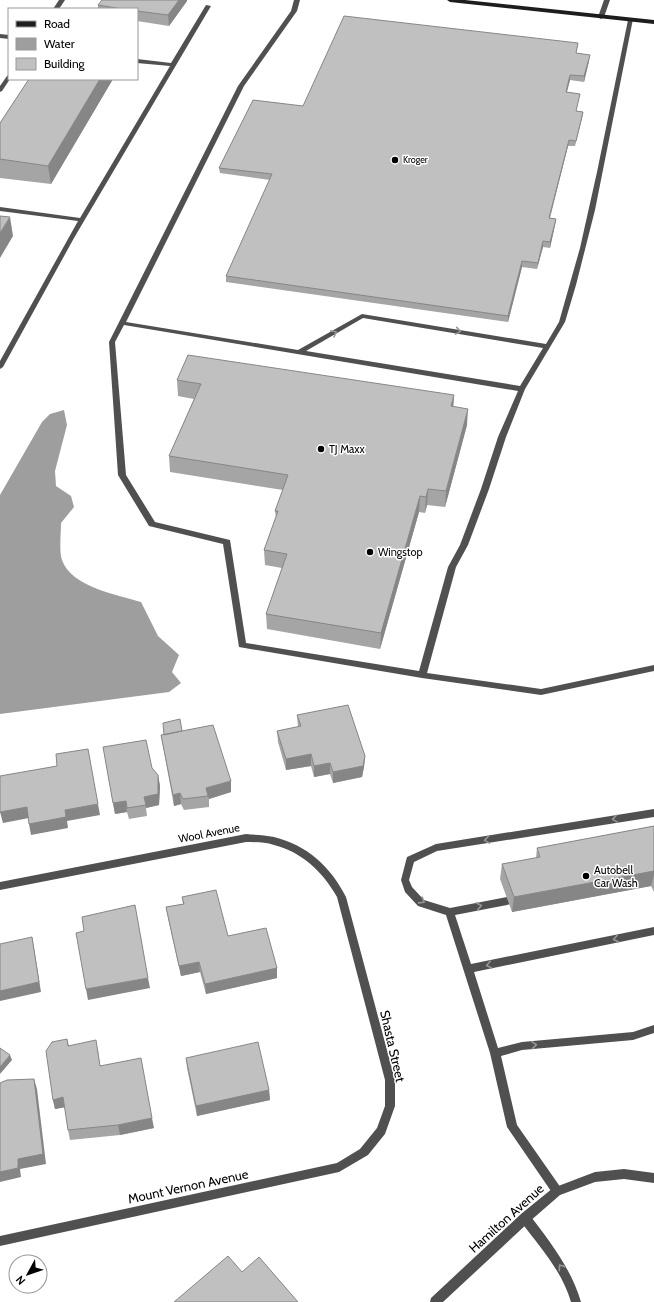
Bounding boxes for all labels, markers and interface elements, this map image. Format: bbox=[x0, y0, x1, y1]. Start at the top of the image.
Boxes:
legend bbox=[8, 8, 138, 80]
text: Road bbox=[44, 16, 70, 31]
text: Water bbox=[44, 36, 75, 51]
text: Building bbox=[44, 56, 86, 71]
place label: Kroger bbox=[403, 154, 428, 165]
marker: Kroger bbox=[390, 155, 400, 165]
one-way arrow bbox=[455, 326, 461, 335]
one-way arrow bbox=[330, 330, 337, 337]
place label: TJ Maxx bbox=[329, 442, 366, 456]
marker: TJ Maxx bbox=[316, 444, 326, 454]
place label: Wingstop bbox=[378, 545, 423, 559]
marker: Wingstop bbox=[365, 547, 375, 557]
one-way arrow bbox=[612, 814, 619, 823]
street label: Wool Avenue bbox=[177, 820, 241, 846]
one-way arrow bbox=[484, 835, 490, 844]
place label: Autobell Car Wash bbox=[594, 863, 638, 890]
marker: Autobell Car Wash bbox=[581, 871, 591, 881]
one-way arrow bbox=[418, 897, 425, 904]
one-way arrow bbox=[476, 903, 482, 911]
one-way arrow bbox=[613, 934, 619, 942]
one-way arrow bbox=[485, 961, 492, 969]
street label: Shasta Street bbox=[377, 1009, 409, 1084]
one-way arrow bbox=[531, 1040, 537, 1049]
street label: Mount Vernon Avenue bbox=[126, 1165, 250, 1207]
street label: Hamilton Avenue bbox=[465, 1180, 547, 1256]
north arrow bbox=[8, 1254, 48, 1294]
one-way arrow bbox=[559, 1264, 566, 1271]
text: N bbox=[12, 1273, 28, 1288]

